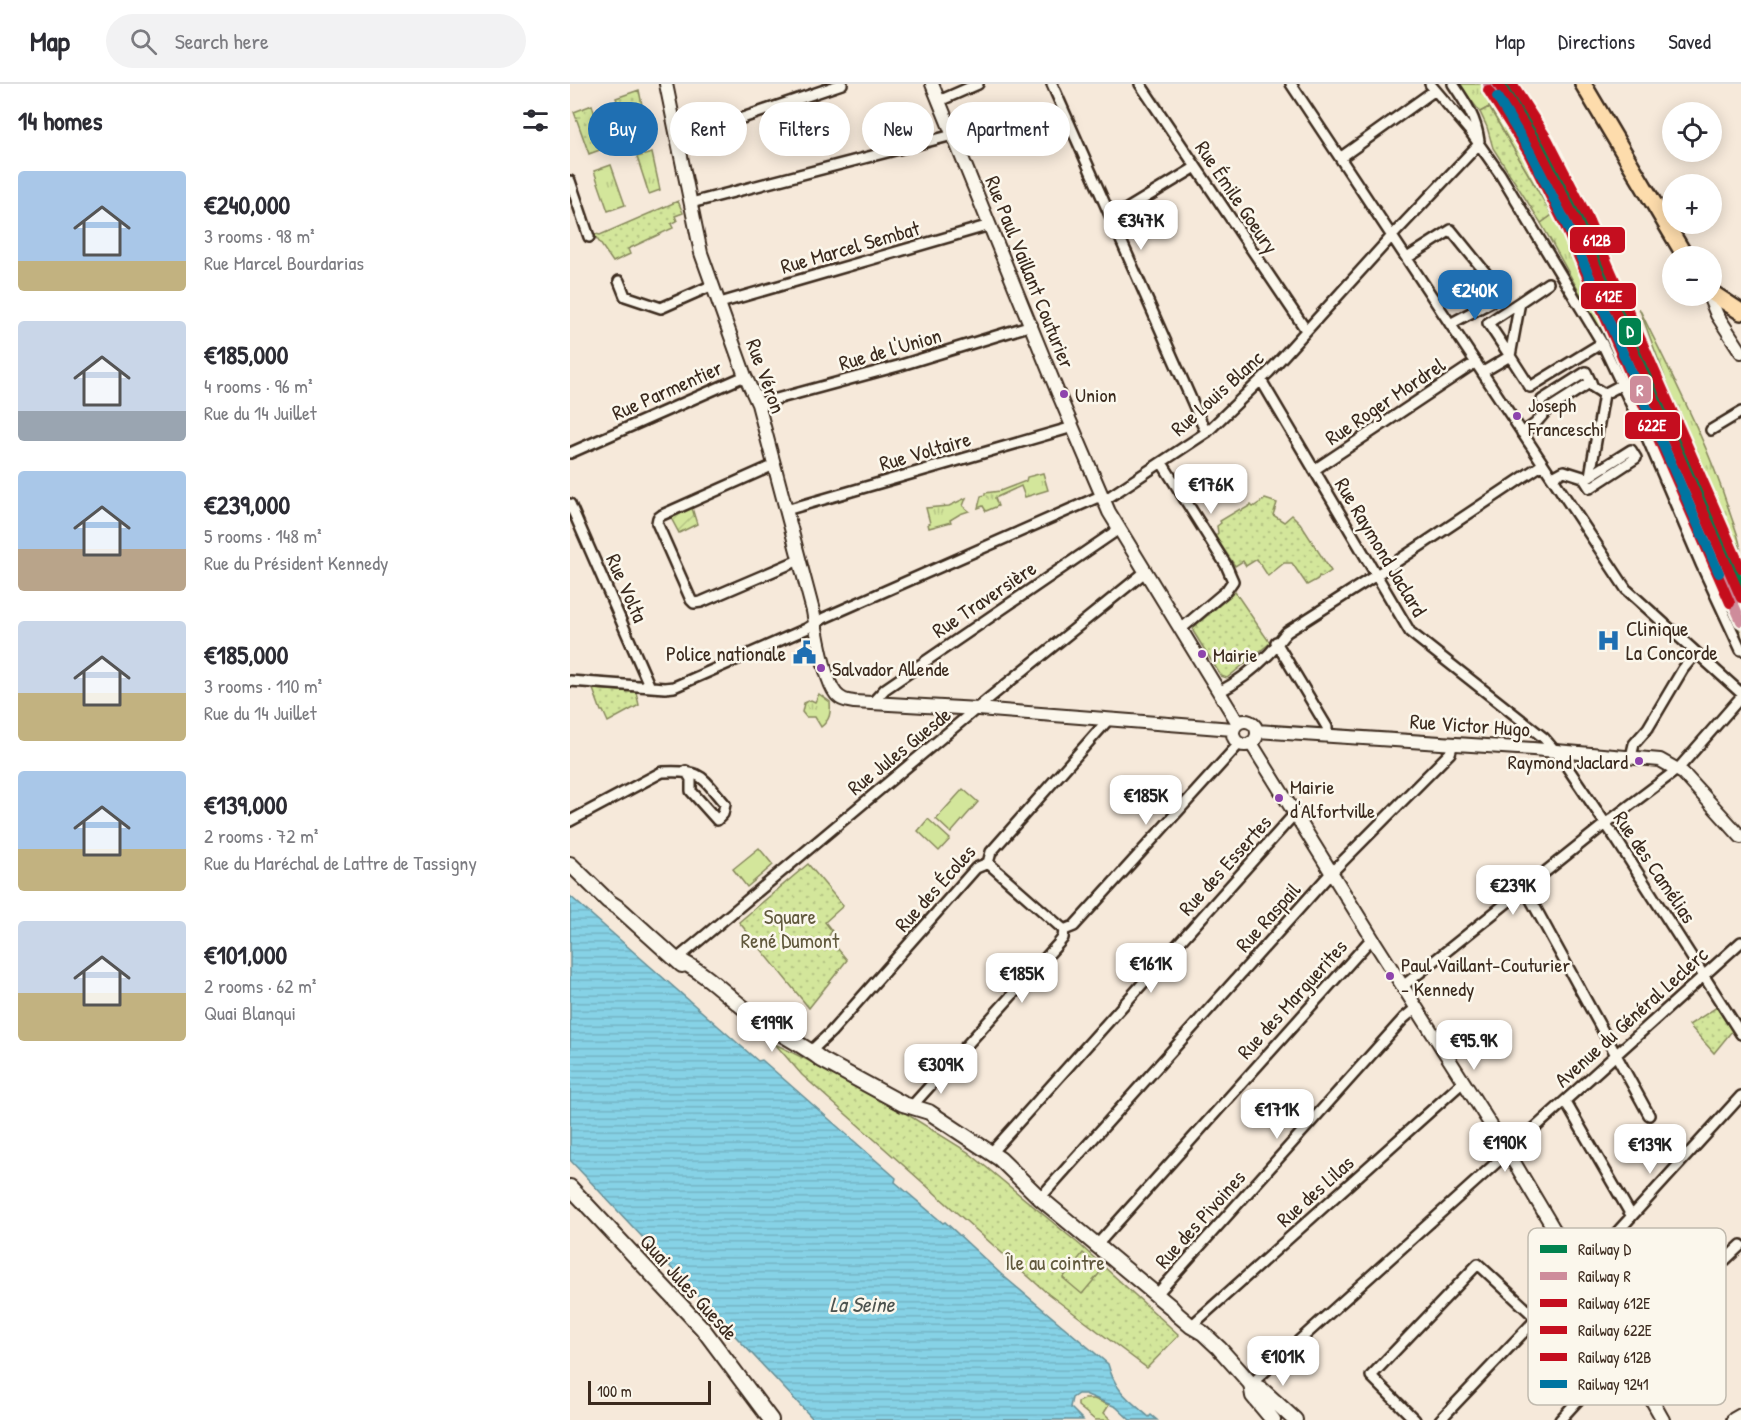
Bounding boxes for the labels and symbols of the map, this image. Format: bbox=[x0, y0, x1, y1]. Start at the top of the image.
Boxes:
street label: Rue Émile Goeury bbox=[1189, 135, 1286, 259]
street label: Rue Paul Vaillant Couturier bbox=[978, 171, 1082, 373]
pin: €347K bbox=[1099, 200, 1183, 251]
street label: Rue Marcel Sembat bbox=[777, 213, 924, 281]
line badge: 612B bbox=[1569, 226, 1626, 254]
text: 612B bbox=[1583, 229, 1611, 251]
pin: €240K bbox=[1433, 270, 1517, 321]
line badge: 612E bbox=[1580, 282, 1637, 310]
text: 612E bbox=[1596, 285, 1623, 307]
line badge: D bbox=[1618, 317, 1642, 346]
text: D bbox=[1626, 320, 1634, 342]
street label: Rue de l'Union bbox=[835, 321, 945, 377]
street label: Rue Véron bbox=[739, 335, 793, 417]
street label: Rue Louis Blanc bbox=[1164, 343, 1270, 442]
street label: Rue Roger Mordrel bbox=[1319, 350, 1451, 452]
street label: Rue Parmentier bbox=[607, 353, 727, 427]
line badge: R bbox=[1629, 375, 1652, 404]
text: R bbox=[1636, 379, 1644, 401]
place label: Union bbox=[1075, 381, 1117, 408]
marker: Union bbox=[1058, 388, 1070, 400]
place label: Joseph Franceschi bbox=[1527, 391, 1604, 442]
marker: Joseph Franceschi bbox=[1511, 410, 1523, 422]
line badge: 622E bbox=[1624, 411, 1681, 440]
text: 622E bbox=[1638, 414, 1667, 436]
street label: Rue Voltaire bbox=[876, 424, 974, 478]
pin: €176K bbox=[1169, 464, 1253, 515]
street label: Rue Raymond Jaclard bbox=[1328, 472, 1434, 622]
street label: Rue Volta bbox=[599, 549, 655, 627]
street label: Rue Traversière bbox=[926, 554, 1042, 644]
place label: Clinique La Concorde bbox=[1626, 614, 1718, 667]
hospital icon: Clinique La Concorde bbox=[1595, 627, 1621, 653]
place label: Police nationale bbox=[666, 639, 786, 668]
public building icon: Police nationale bbox=[791, 640, 817, 666]
place label: Mairie bbox=[1213, 641, 1257, 668]
marker: Mairie bbox=[1196, 648, 1208, 660]
place label: Salvador Allende bbox=[832, 655, 950, 682]
marker: Salvador Allende bbox=[815, 662, 827, 674]
street label: Rue Jules Guesde bbox=[841, 700, 957, 802]
street label: Rue Victor Hugo bbox=[1409, 706, 1531, 744]
place label: Raymond Jaclard bbox=[1508, 748, 1628, 775]
marker: Raymond Jaclard bbox=[1633, 755, 1645, 767]
place label: Mairie d'Alfortville bbox=[1290, 773, 1375, 824]
pin: €185K bbox=[1104, 775, 1188, 826]
marker: Mairie d'Alfortville bbox=[1273, 792, 1285, 804]
street label: Rue des Camélias bbox=[1607, 805, 1703, 929]
street label: Rue des Essertes bbox=[1172, 808, 1278, 922]
street label: Rue des Écoles bbox=[888, 838, 982, 938]
pin: €239K bbox=[1471, 865, 1555, 916]
street label: Rue Raspail bbox=[1229, 876, 1307, 958]
park label: Square René Dumont bbox=[741, 902, 840, 955]
street label: Rue des Marguerites bbox=[1230, 933, 1354, 1065]
street label: Avenue du Général Leclerc bbox=[1548, 940, 1715, 1094]
pin: €161K bbox=[1109, 943, 1193, 994]
place label: Paul Vaillant-Couturier - Kennedy bbox=[1401, 951, 1570, 1002]
pin: €185K bbox=[980, 953, 1064, 1004]
marker: Paul Vaillant-Couturier - Kennedy bbox=[1384, 970, 1396, 982]
pin: €199K bbox=[730, 1002, 814, 1053]
pin: €95.9K bbox=[1425, 1020, 1523, 1071]
pin: €309K bbox=[899, 1044, 983, 1095]
pin: €171K bbox=[1235, 1089, 1319, 1140]
pin: €190K bbox=[1463, 1122, 1547, 1173]
pin: €139K bbox=[1608, 1124, 1692, 1175]
street label: Rue des Lilas bbox=[1270, 1148, 1360, 1234]
street label: Rue des Pivoines bbox=[1148, 1164, 1252, 1274]
street label: Quai Jules Guesde bbox=[633, 1227, 745, 1347]
legend bbox=[1528, 1228, 1726, 1405]
text: Railway D bbox=[1578, 1238, 1632, 1260]
park label: Île au cointre bbox=[1004, 1248, 1105, 1277]
text: Railway R bbox=[1578, 1265, 1631, 1287]
water label: La Seine bbox=[830, 1289, 895, 1319]
text: Railway 612E bbox=[1578, 1292, 1650, 1314]
text: Railway 622E bbox=[1578, 1319, 1652, 1341]
pin: €101K bbox=[1241, 1336, 1325, 1387]
text: Railway 612B bbox=[1578, 1346, 1651, 1368]
text: Railway 9241 bbox=[1578, 1373, 1649, 1395]
scale bar bbox=[588, 1378, 711, 1406]

